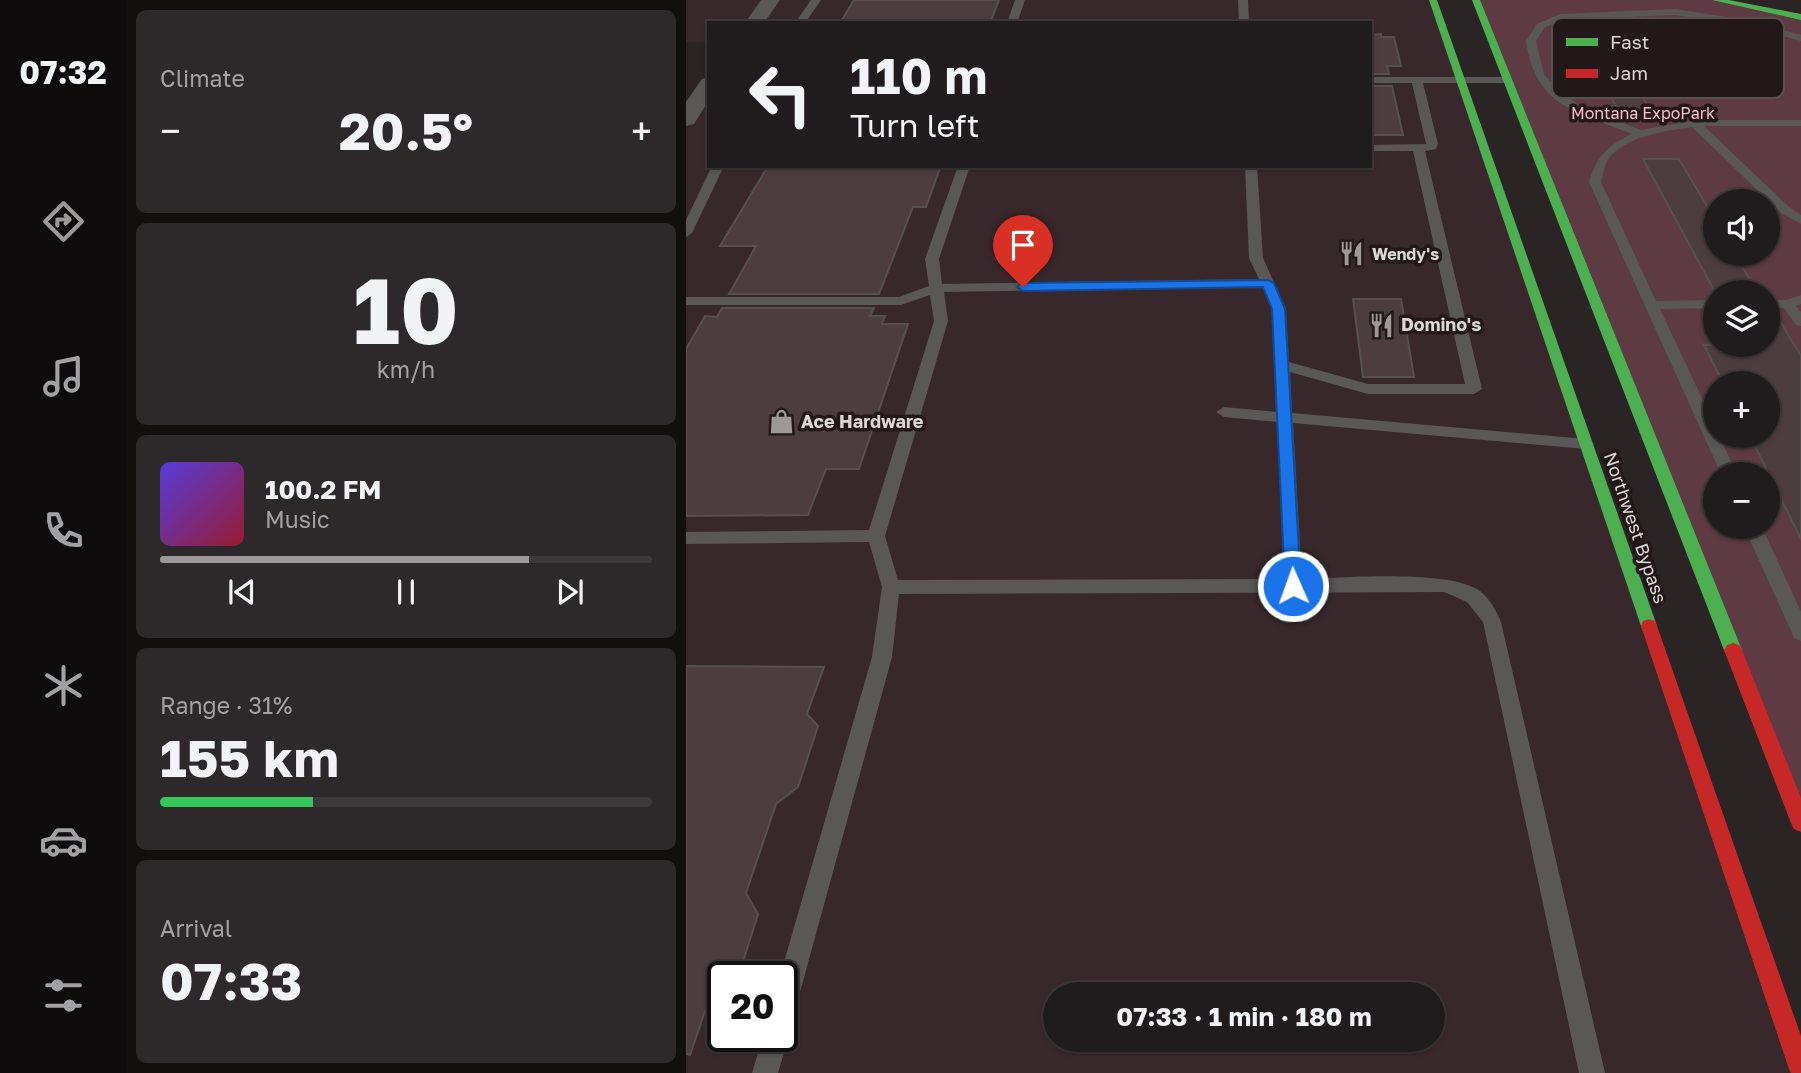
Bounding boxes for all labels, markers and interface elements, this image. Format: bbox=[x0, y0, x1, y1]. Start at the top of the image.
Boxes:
legend bbox=[1552, 18, 1784, 98]
text: Fast bbox=[1610, 30, 1649, 53]
text: 110 m bbox=[850, 46, 987, 105]
icon: left bbox=[735, 49, 826, 140]
text: 07:32 bbox=[19, 53, 107, 91]
text: Jam bbox=[1610, 61, 1648, 84]
text: Climate bbox=[160, 64, 245, 92]
text: 20.5° bbox=[339, 99, 473, 161]
park label: Montana ExpoPark bbox=[1571, 103, 1715, 123]
text: Turn left bbox=[850, 106, 979, 144]
text: − bbox=[160, 108, 181, 153]
text: + bbox=[631, 108, 652, 153]
map controls bbox=[1703, 189, 1780, 539]
button: sound bbox=[1703, 189, 1780, 266]
icon: directions bbox=[39, 197, 88, 246]
pin bbox=[993, 215, 1053, 287]
icon: arrive bbox=[1004, 226, 1042, 264]
restaurant icon: Wendy's bbox=[1338, 240, 1366, 268]
place label: Wendy's bbox=[1372, 244, 1439, 264]
text: 10 bbox=[353, 255, 459, 364]
button: layers bbox=[1703, 280, 1780, 357]
restaurant icon: Domino's bbox=[1367, 311, 1395, 339]
place label: Domino's bbox=[1401, 313, 1481, 335]
icon: music bbox=[39, 352, 88, 401]
text: km/h bbox=[377, 355, 435, 383]
button: + bbox=[1703, 371, 1780, 448]
shop icon: Ace Hardware bbox=[767, 408, 795, 436]
place label: Ace Hardware bbox=[801, 410, 924, 432]
street label: Northwest Bypass bbox=[1600, 449, 1672, 606]
button: − bbox=[1703, 462, 1780, 539]
text: 100.2 FM bbox=[265, 474, 381, 505]
text: Music bbox=[265, 505, 330, 533]
icon: phone bbox=[39, 506, 88, 555]
position arrow bbox=[1256, 549, 1330, 623]
icon: previous bbox=[223, 573, 261, 611]
icon: pause bbox=[387, 573, 425, 611]
icon: next bbox=[551, 573, 589, 611]
icon: climate bbox=[39, 661, 88, 710]
text: Range · 31% bbox=[160, 691, 292, 719]
text: 155 km bbox=[160, 726, 339, 788]
icon: car bbox=[39, 816, 88, 865]
text: Arrival bbox=[160, 914, 232, 942]
text: 07:33 bbox=[160, 949, 302, 1011]
speed limit sign: 20 bbox=[707, 961, 798, 1052]
icon: filters bbox=[39, 971, 88, 1020]
text: 07:33 · 1 min · 180 m bbox=[1116, 1001, 1372, 1032]

